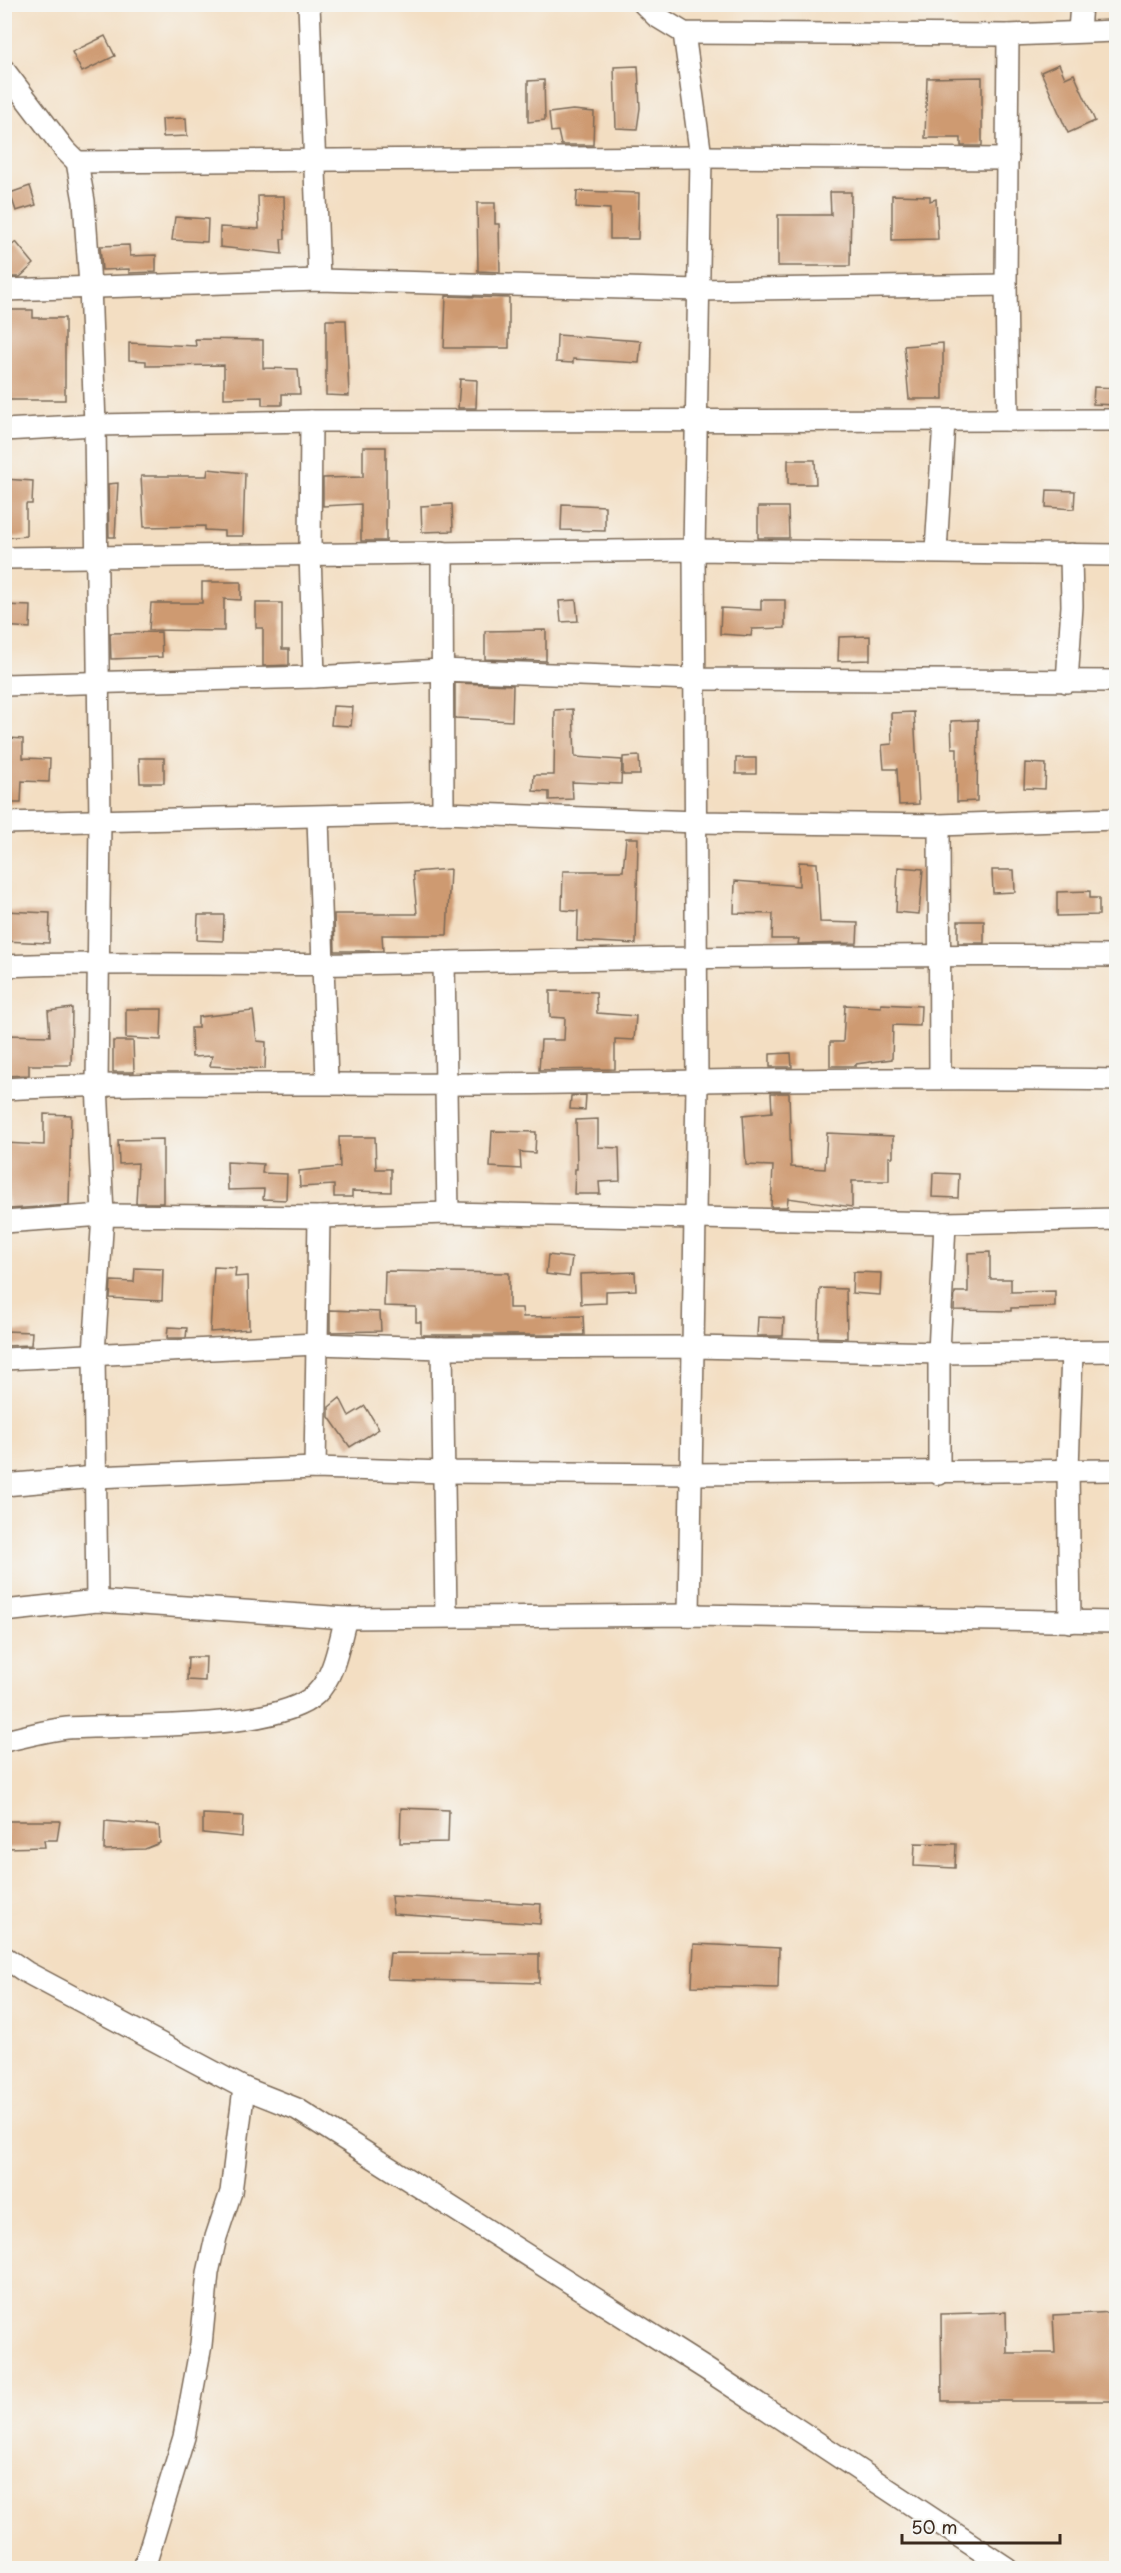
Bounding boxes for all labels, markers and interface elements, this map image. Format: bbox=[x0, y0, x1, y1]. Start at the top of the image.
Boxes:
scale bar bbox=[902, 2507, 1060, 2545]
text: 50 m bbox=[911, 2513, 958, 2540]

